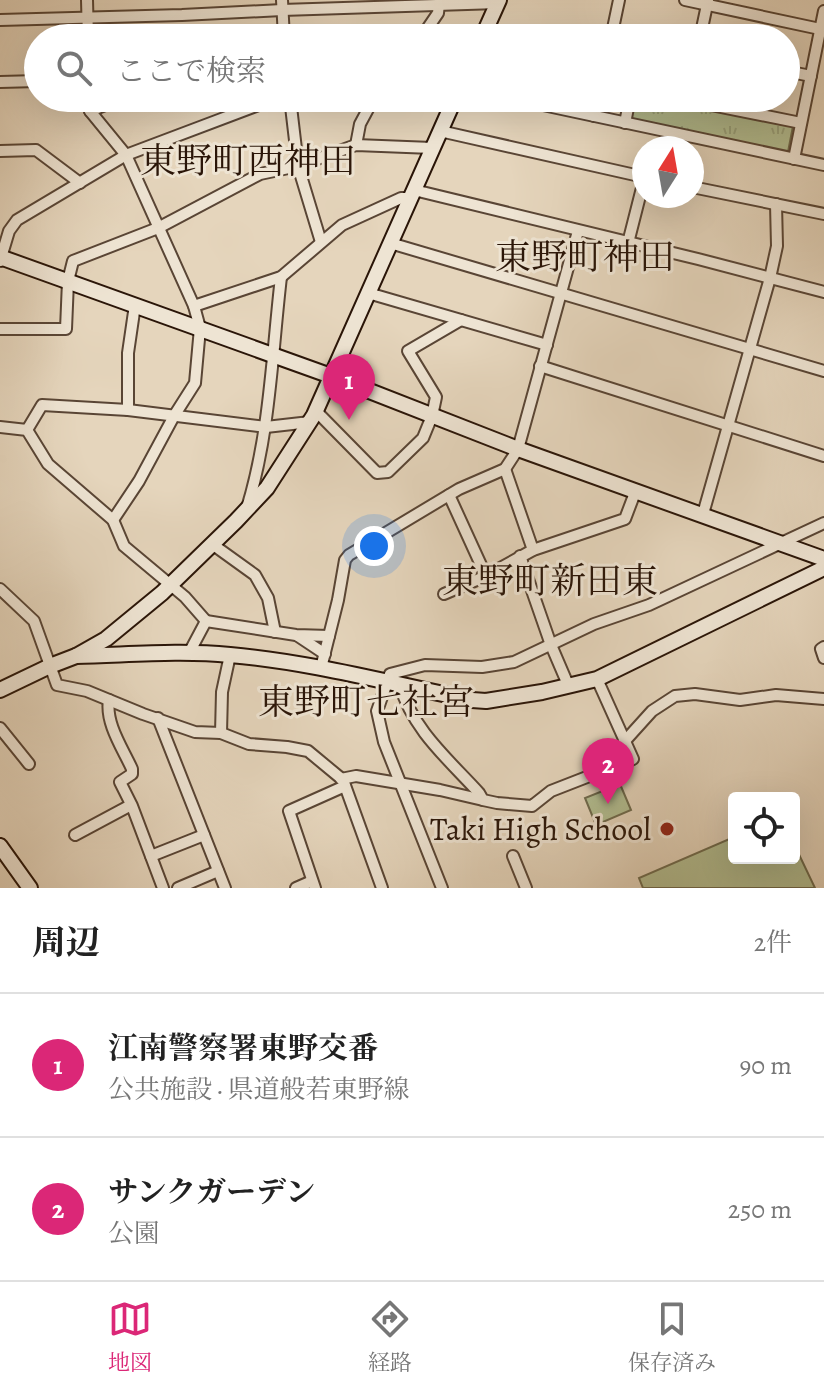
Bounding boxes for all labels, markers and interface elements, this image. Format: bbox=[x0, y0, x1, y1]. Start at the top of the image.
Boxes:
search box bbox=[24, 24, 800, 112]
icon: search bbox=[52, 46, 96, 90]
text: ここで検索 bbox=[116, 51, 266, 91]
district label: 東野町西神田 bbox=[140, 136, 356, 185]
north arrow bbox=[632, 136, 704, 208]
district label: 東野町神田 bbox=[495, 232, 675, 281]
pin: 1 bbox=[323, 354, 375, 420]
your location bbox=[354, 526, 394, 566]
district label: 東野町新田東 bbox=[442, 556, 658, 605]
district label: 東野町七社宮 bbox=[258, 677, 474, 726]
pin: 2 bbox=[582, 738, 634, 804]
map controls bbox=[728, 792, 800, 864]
button: locate bbox=[728, 792, 800, 864]
place label: Taki High School bbox=[430, 807, 651, 851]
marker: Taki High School bbox=[658, 820, 676, 838]
text: 周辺 bbox=[32, 919, 100, 966]
text: 2件 bbox=[754, 925, 792, 960]
text: 江南警察署東野交番 bbox=[108, 1028, 378, 1068]
text: 1 bbox=[53, 1048, 63, 1083]
text: 90 m bbox=[740, 1048, 792, 1083]
text: 公共施設 · 県道般若東野線 bbox=[108, 1072, 409, 1107]
text: サンクガーデン bbox=[108, 1172, 315, 1212]
text: 2 bbox=[52, 1192, 64, 1227]
text: 250 m bbox=[728, 1192, 792, 1227]
text: 公園 bbox=[108, 1216, 160, 1251]
tab: 地図 bbox=[108, 1297, 152, 1378]
tab: 経路 bbox=[368, 1297, 412, 1378]
tab: 保存済み bbox=[628, 1297, 716, 1378]

